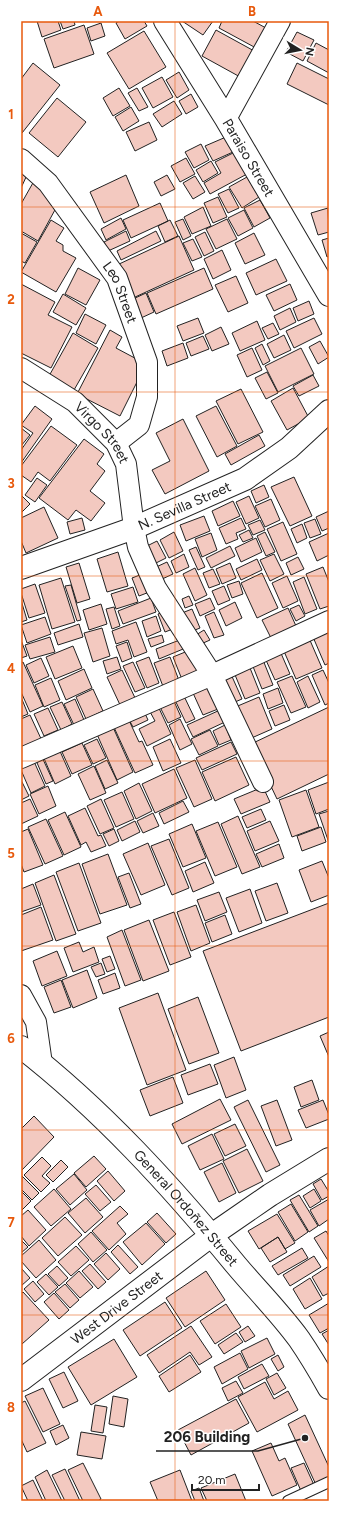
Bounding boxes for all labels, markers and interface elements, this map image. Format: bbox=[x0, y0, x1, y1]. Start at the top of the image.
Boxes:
text: A bbox=[93, 4, 103, 19]
text: B bbox=[248, 4, 256, 19]
north arrow bbox=[280, 30, 320, 70]
text: N bbox=[302, 46, 316, 57]
text: 1 bbox=[8, 107, 14, 122]
street label: Paraiso Street bbox=[219, 116, 278, 200]
street label: Leo Street bbox=[99, 258, 140, 326]
text: 2 bbox=[7, 292, 15, 307]
street label: Virgo Street bbox=[71, 398, 133, 466]
text: 3 bbox=[7, 476, 15, 491]
street label: N. Sevilla Street bbox=[136, 478, 234, 534]
text: 4 bbox=[7, 661, 15, 676]
text: 5 bbox=[7, 846, 15, 861]
text: 6 bbox=[7, 1031, 15, 1046]
street label: General Ordoñez Street bbox=[130, 1147, 241, 1270]
text: 7 bbox=[7, 1215, 15, 1230]
street label: West Drive Street bbox=[68, 1268, 166, 1348]
text: 8 bbox=[7, 1400, 15, 1415]
callout: 206 Building bbox=[156, 1424, 258, 1451]
text: 206 Building bbox=[164, 1428, 250, 1446]
scale bar bbox=[192, 1466, 259, 1492]
text: 20 m bbox=[198, 1473, 226, 1487]

